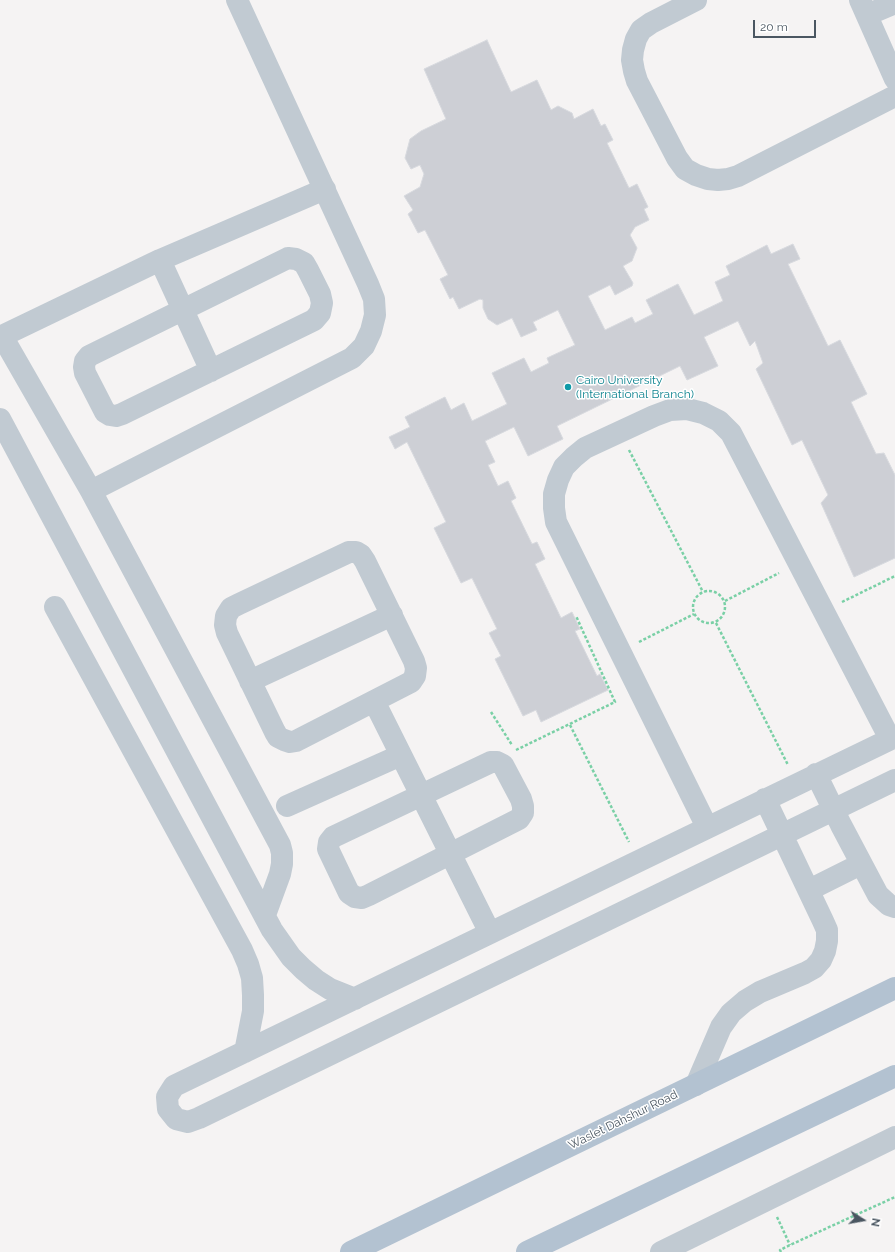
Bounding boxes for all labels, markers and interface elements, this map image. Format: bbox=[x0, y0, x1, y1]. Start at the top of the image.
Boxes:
scale bar bbox=[755, 12, 818, 38]
text: 20 m bbox=[760, 20, 788, 34]
place label: Cairo University (International Branch) bbox=[576, 373, 694, 401]
marker: Cairo University (International Branch) bbox=[563, 382, 573, 392]
street label: Waslet Dahshur Road bbox=[566, 1087, 680, 1153]
north arrow bbox=[843, 1200, 883, 1240]
text: N bbox=[868, 1217, 882, 1228]

